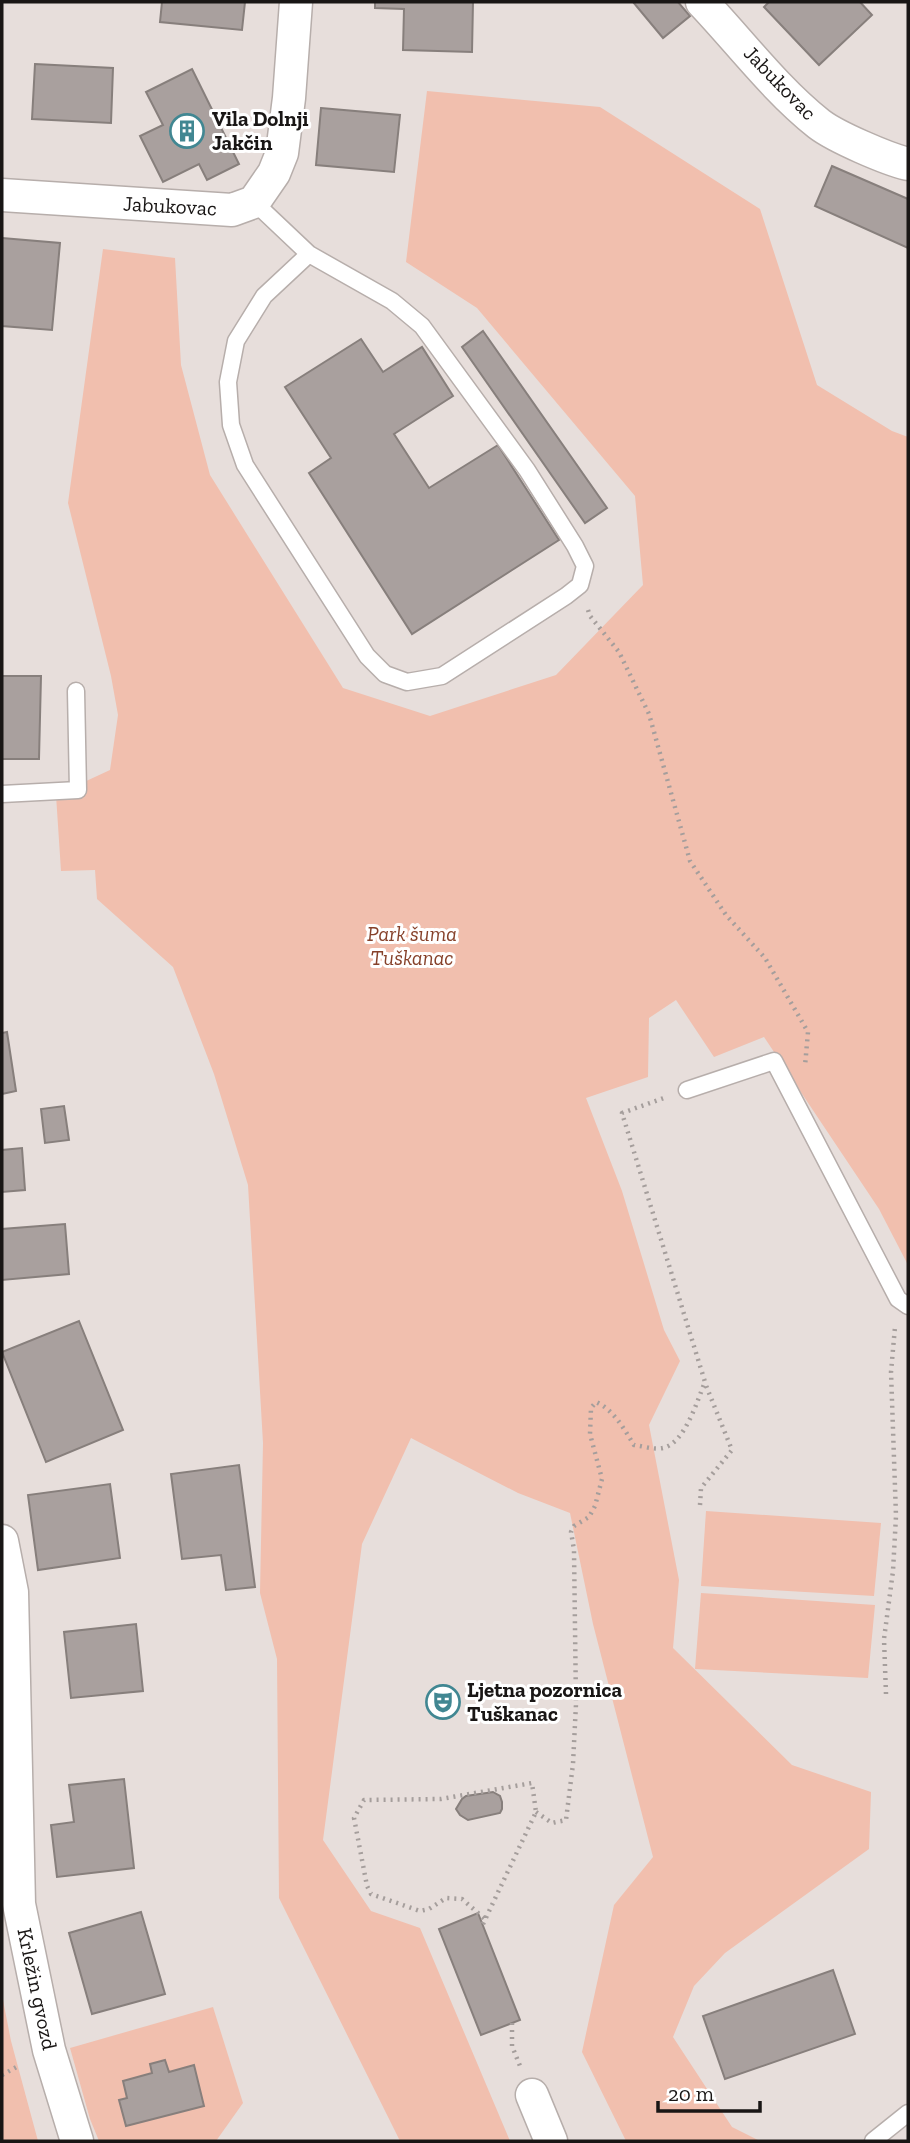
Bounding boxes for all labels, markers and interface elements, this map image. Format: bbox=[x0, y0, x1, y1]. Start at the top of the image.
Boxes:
street label: Jabukovac bbox=[739, 40, 822, 125]
place label: Vila Dolnji Jakčin bbox=[212, 106, 308, 155]
building icon: Vila Dolnji Jakčin bbox=[168, 112, 206, 150]
street label: Jabukovac bbox=[123, 191, 217, 220]
park label: Park šuma Tuškanac bbox=[367, 921, 457, 970]
place label: Ljetna pozornica Tuškanac bbox=[467, 1677, 622, 1726]
theatre icon: Ljetna pozornica Tuškanac bbox=[424, 1683, 462, 1721]
street label: Krležin gvozd bbox=[12, 1926, 63, 2053]
scale bar bbox=[658, 2070, 760, 2114]
text: 20 m bbox=[668, 2081, 714, 2106]

